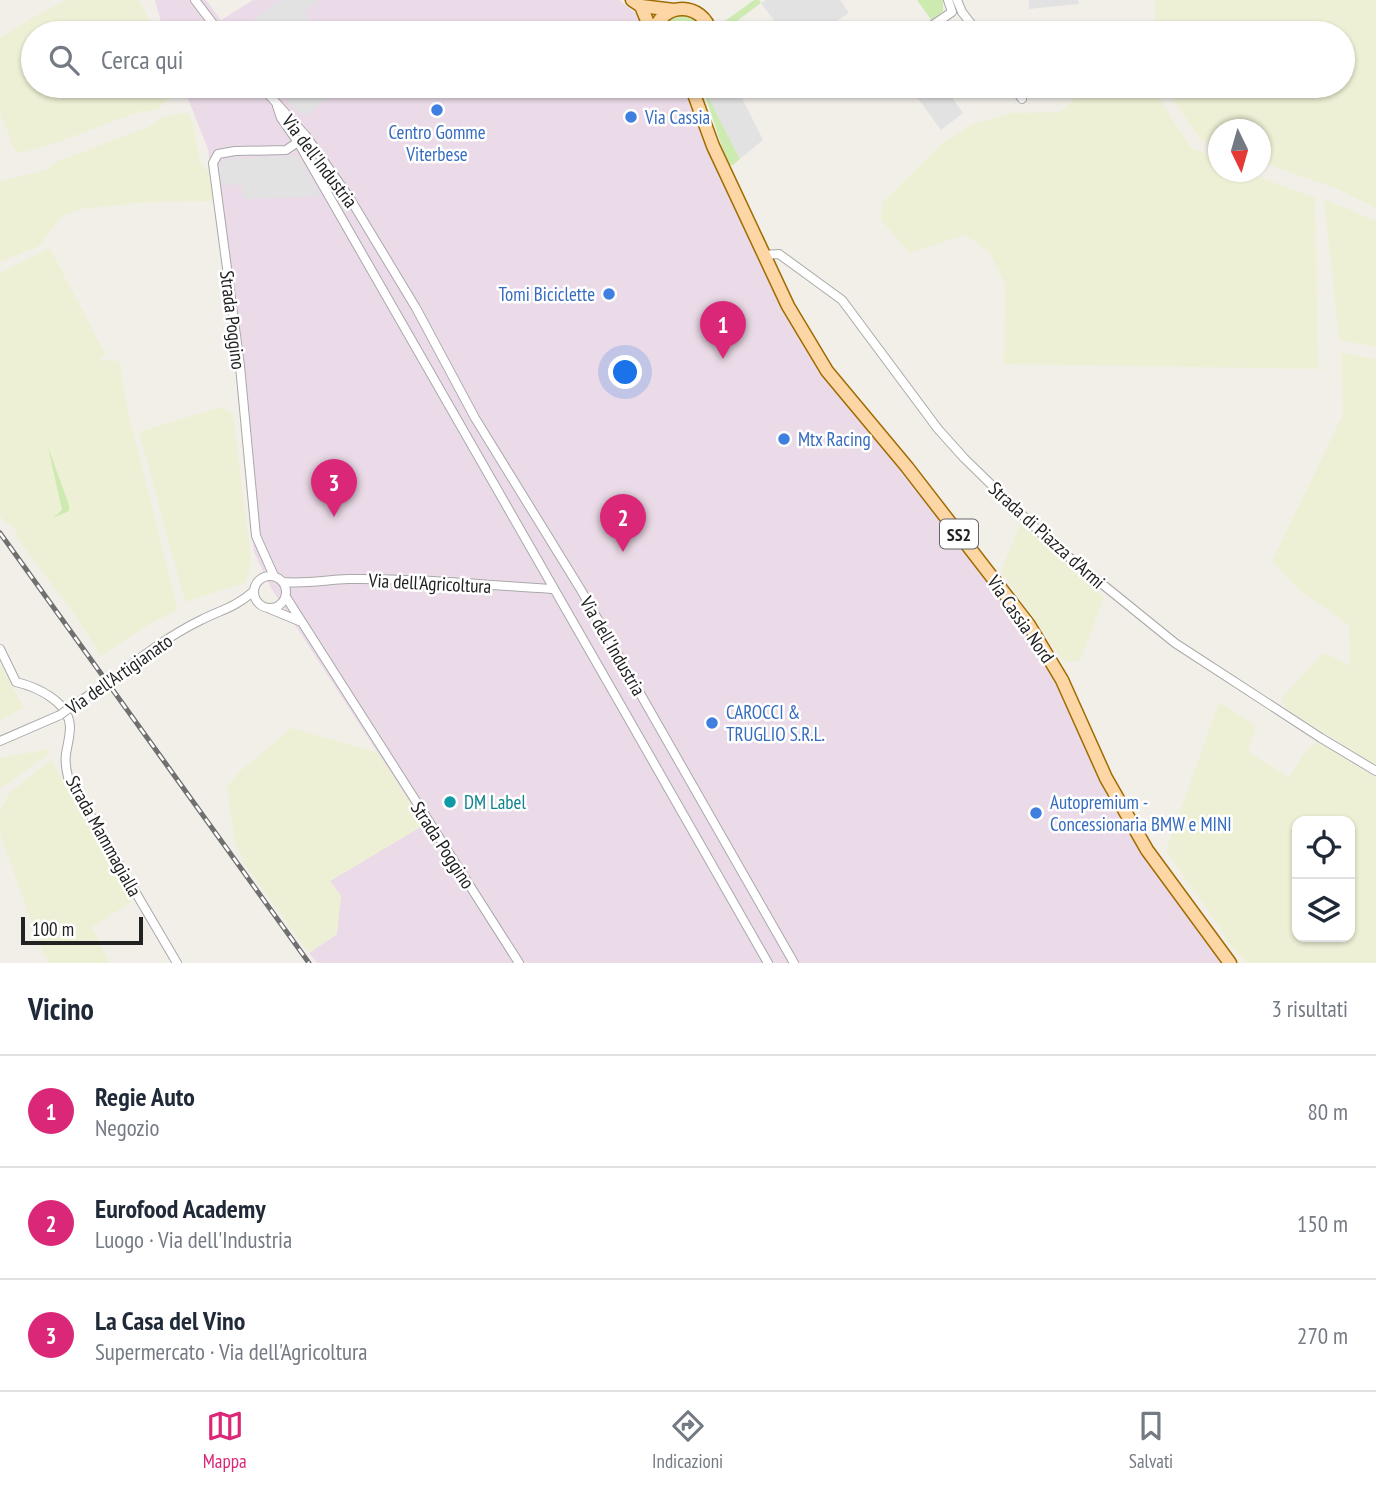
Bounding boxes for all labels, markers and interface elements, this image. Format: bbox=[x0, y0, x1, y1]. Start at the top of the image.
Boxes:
search box bbox=[21, 21, 1355, 98]
icon: search bbox=[45, 41, 83, 79]
text: Cerca qui bbox=[101, 43, 183, 76]
marker: Centro Gomme Viterbese bbox=[429, 102, 445, 118]
place label: Via Cassia bbox=[644, 105, 710, 129]
street label: Via dell'Industria bbox=[276, 109, 363, 212]
marker: Via Cassia bbox=[623, 109, 639, 125]
north arrow bbox=[1208, 119, 1271, 182]
place label: Centro Gomme Viterbese bbox=[388, 120, 486, 166]
street label: Strada Poggino bbox=[215, 269, 251, 371]
place label: Tomi Biciclette bbox=[499, 282, 595, 306]
marker: Tomi Biciclette bbox=[601, 286, 617, 302]
pin: 1 bbox=[700, 301, 746, 359]
your location bbox=[608, 355, 642, 389]
place label: Mtx Racing bbox=[798, 427, 871, 451]
marker: Mtx Racing bbox=[776, 431, 792, 447]
pin: 3 bbox=[311, 459, 357, 517]
street label: Strada di Piazza d'Armi bbox=[984, 476, 1110, 594]
pin: 2 bbox=[600, 494, 646, 552]
road number: SS2 bbox=[940, 520, 978, 548]
street label: Via dell'Agricoltura bbox=[367, 568, 492, 598]
street label: Via Cassia Nord bbox=[982, 570, 1060, 667]
street label: Via dell'Industria bbox=[574, 591, 651, 700]
street label: Via dell'Artigianato bbox=[60, 629, 177, 720]
place label: CAROCCI & TRUGLIO S.R.L. bbox=[726, 700, 825, 746]
marker: CAROCCI & TRUGLIO S.R.L. bbox=[704, 715, 720, 731]
street label: Strada Mammagialla bbox=[61, 771, 147, 901]
place label: DM Label bbox=[464, 790, 526, 814]
place label: Autopremium - Concessionaria BMW e MINI bbox=[1050, 790, 1232, 836]
marker: DM Label bbox=[442, 794, 458, 810]
street label: Strada Poggino bbox=[406, 797, 480, 893]
marker: Autopremium - Concessionaria BMW e MINI bbox=[1028, 805, 1044, 821]
map controls bbox=[1292, 816, 1355, 942]
button: locate bbox=[1292, 816, 1355, 879]
button: layers bbox=[1292, 879, 1355, 942]
scale bar bbox=[21, 914, 144, 946]
text: 100 m bbox=[32, 917, 74, 941]
text: Vicino bbox=[28, 989, 94, 1028]
text: 3 risultati bbox=[1272, 994, 1348, 1023]
text: Regie Auto bbox=[95, 1080, 195, 1113]
text: 1 bbox=[46, 1097, 57, 1126]
text: 80 m bbox=[1307, 1097, 1348, 1126]
text: Negozio bbox=[95, 1113, 160, 1142]
text: Eurofood Academy bbox=[95, 1192, 266, 1225]
text: 2 bbox=[46, 1209, 57, 1238]
text: 150 m bbox=[1297, 1209, 1348, 1238]
text: Luogo · Via dell'Industria bbox=[95, 1225, 292, 1254]
text: La Casa del Vino bbox=[95, 1304, 245, 1337]
text: 3 bbox=[46, 1321, 57, 1350]
text: 270 m bbox=[1297, 1321, 1348, 1350]
text: Supermercato · Via dell'Agricoltura bbox=[95, 1337, 368, 1366]
tab: Mappa bbox=[203, 1407, 247, 1473]
tab: Indicazioni bbox=[652, 1407, 723, 1473]
tab: Salvati bbox=[1129, 1407, 1173, 1473]

